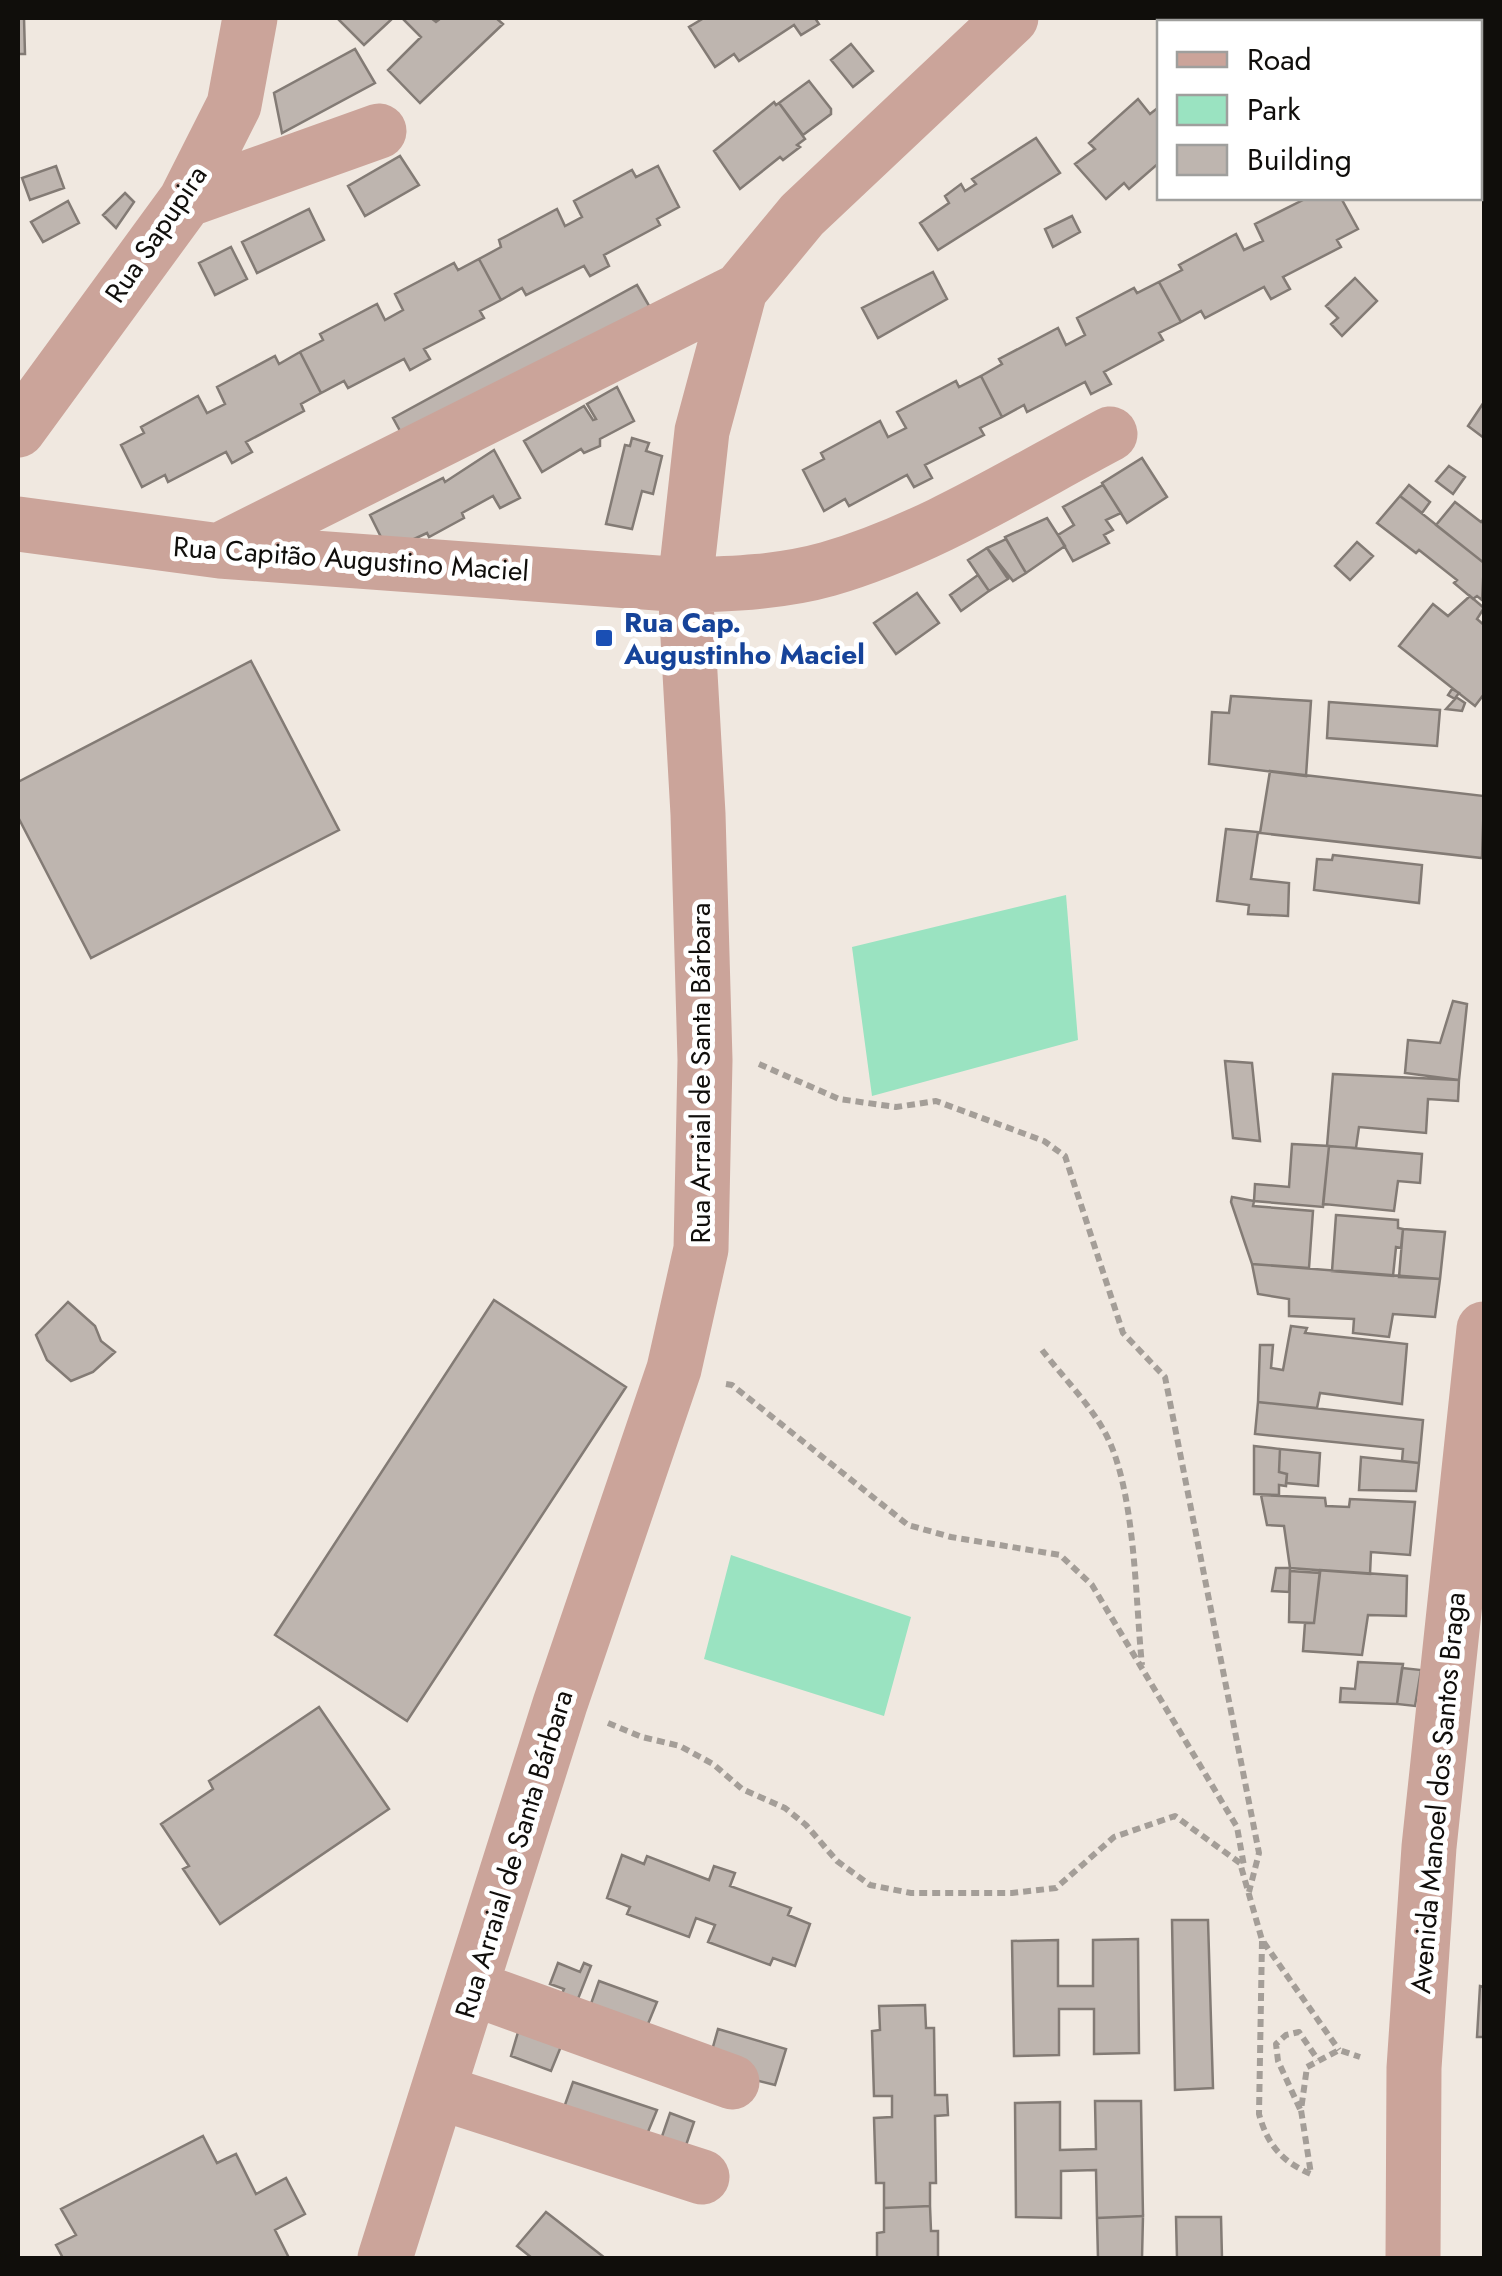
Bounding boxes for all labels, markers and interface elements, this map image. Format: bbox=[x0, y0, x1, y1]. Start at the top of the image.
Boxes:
legend bbox=[1157, 20, 1482, 200]
text: Road bbox=[1247, 38, 1312, 81]
text: Park bbox=[1247, 88, 1301, 131]
text: Building bbox=[1247, 138, 1352, 181]
street label: Rua Sapupira bbox=[95, 157, 217, 311]
street label: Rua Capitão Augustino Maciel bbox=[172, 526, 530, 592]
place label: Rua Cap. Augustinho Maciel bbox=[623, 602, 865, 675]
marker: Rua Cap. Augustinho Maciel bbox=[593, 627, 615, 649]
street label: Rua Arraial de Santa Bárbara bbox=[680, 902, 721, 1244]
street label: Avenida Manoel dos Santos Braga bbox=[1400, 1591, 1476, 1995]
street label: Rua Arraial de Santa Bárbara bbox=[445, 1685, 583, 2023]

